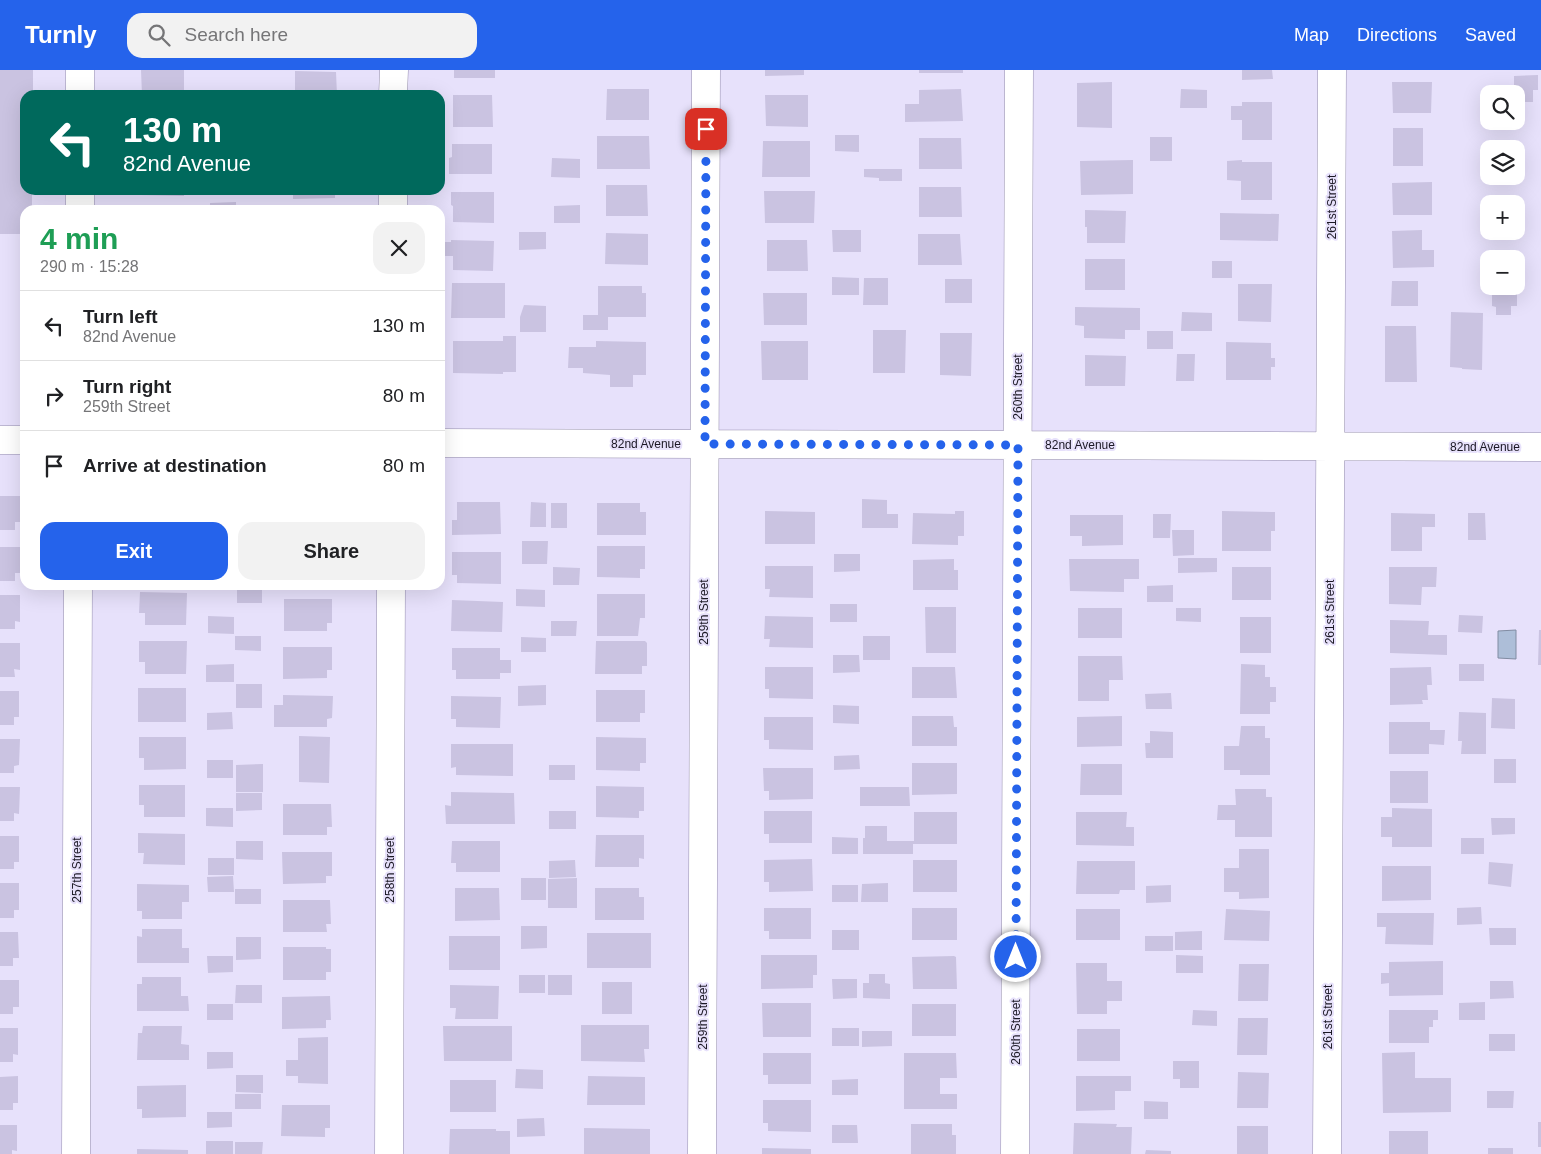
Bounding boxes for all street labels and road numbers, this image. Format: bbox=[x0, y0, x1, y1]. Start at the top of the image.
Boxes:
street label: 261st Street bbox=[1325, 174, 1339, 239]
street label: 260th Street bbox=[1011, 354, 1025, 420]
street label: 82nd Avenue bbox=[611, 437, 681, 451]
street label: 82nd Avenue bbox=[1045, 438, 1115, 452]
street label: 82nd Avenue bbox=[1450, 440, 1520, 454]
street label: 259th Street bbox=[697, 579, 711, 645]
street label: 261st Street bbox=[1323, 579, 1337, 644]
street label: 257th Street bbox=[70, 837, 84, 903]
street label: 258th Street bbox=[383, 837, 397, 903]
street label: 259th Street bbox=[696, 984, 710, 1050]
street label: 261st Street bbox=[1321, 984, 1335, 1049]
street label: 260th Street bbox=[1009, 999, 1023, 1065]

